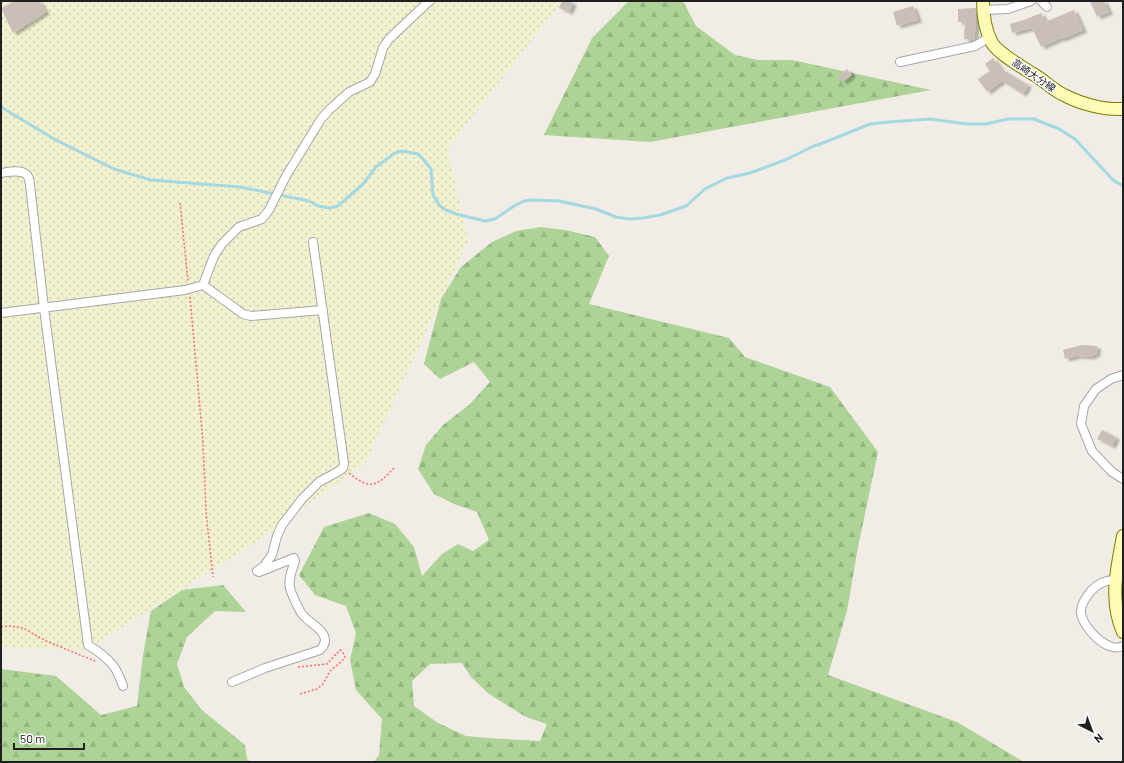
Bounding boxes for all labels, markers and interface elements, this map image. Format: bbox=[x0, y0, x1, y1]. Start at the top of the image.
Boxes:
street label: 高崎大分線 bbox=[1010, 56, 1058, 94]
north arrow bbox=[1072, 711, 1112, 751]
scale bar bbox=[14, 725, 84, 751]
text: 50 m bbox=[20, 731, 45, 745]
text: N bbox=[1092, 732, 1106, 746]

